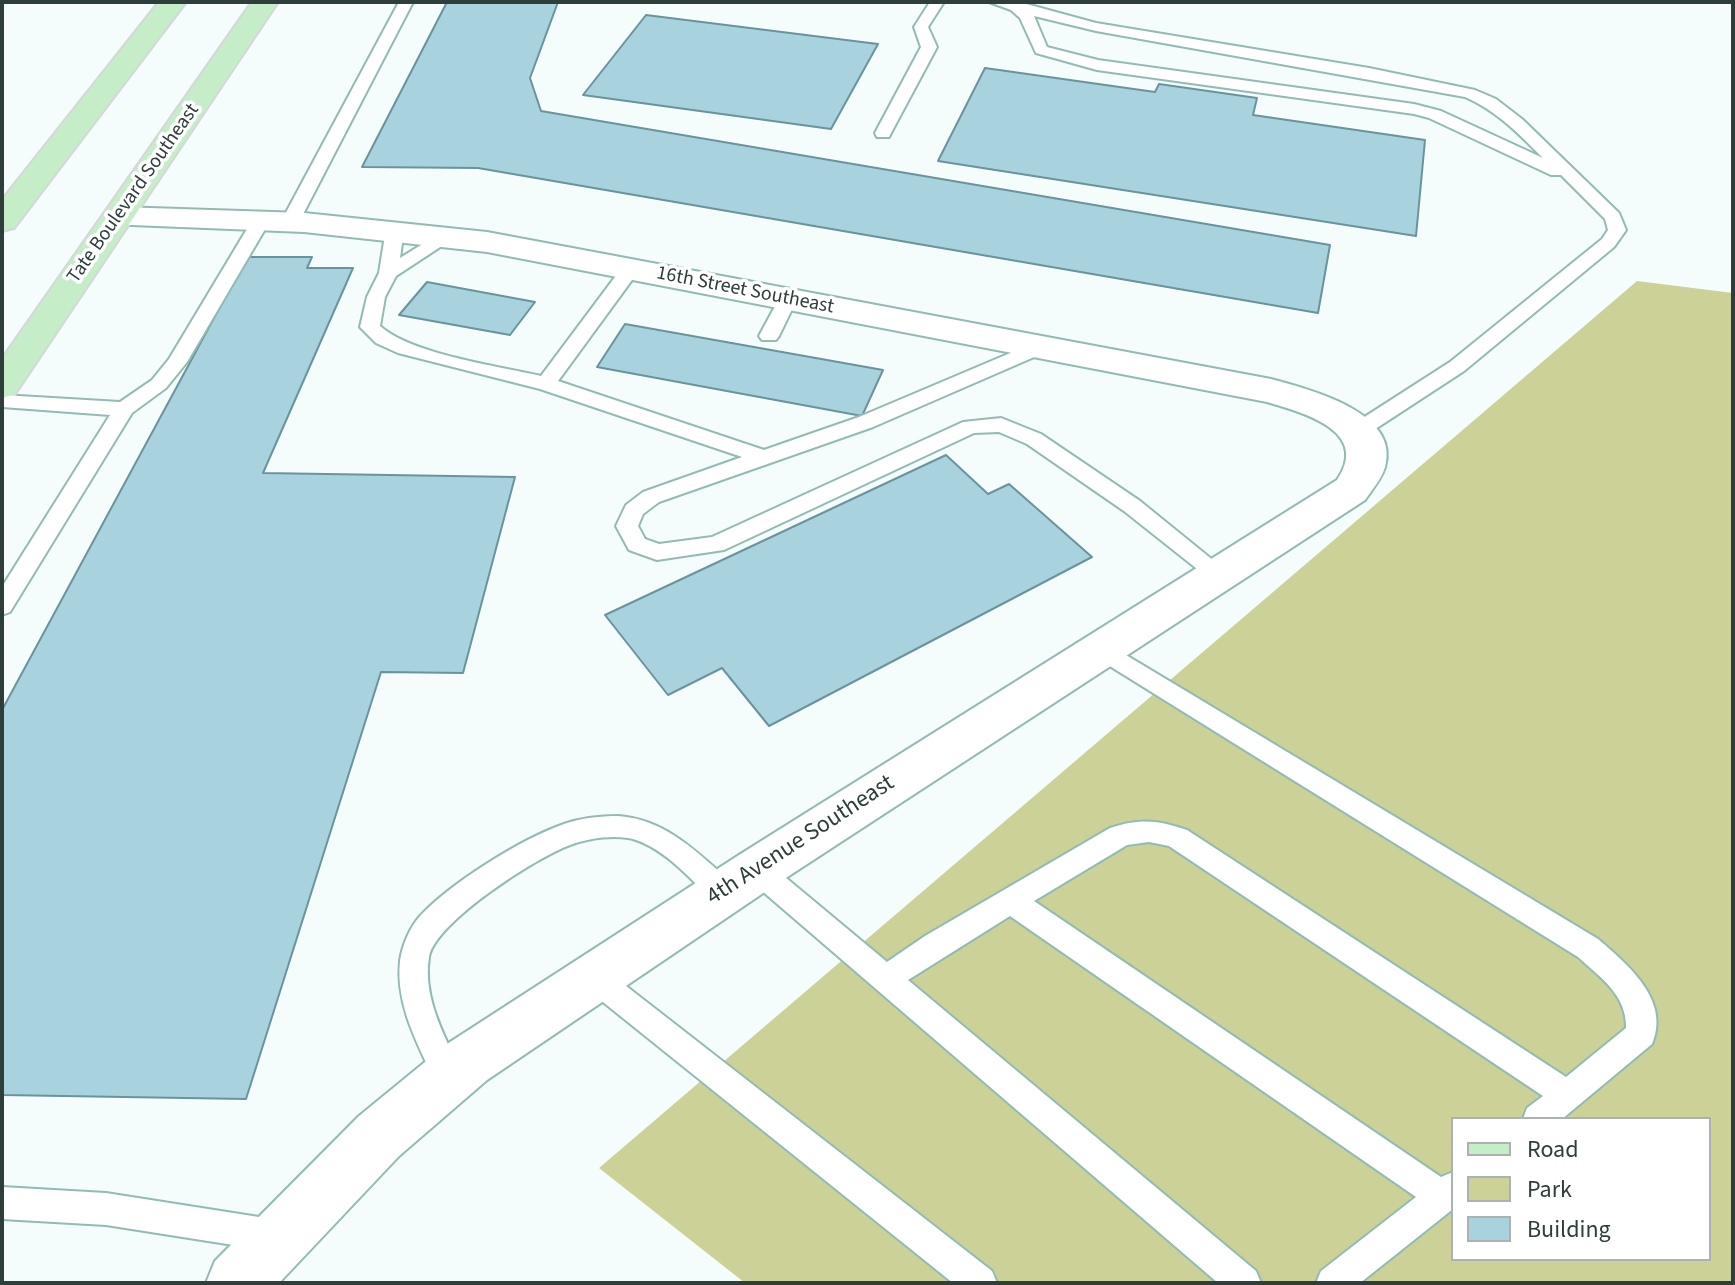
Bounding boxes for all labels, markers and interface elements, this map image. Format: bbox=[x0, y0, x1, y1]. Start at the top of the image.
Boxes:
street label: Tate Boulevard Southeast bbox=[63, 100, 205, 288]
street label: 16th Street Southeast bbox=[654, 262, 836, 320]
street label: 4th Avenue Southeast bbox=[702, 770, 900, 912]
legend bbox=[1451, 1117, 1711, 1261]
text: Road bbox=[1527, 1132, 1579, 1167]
text: Park bbox=[1527, 1172, 1572, 1207]
text: Building bbox=[1527, 1212, 1611, 1247]

